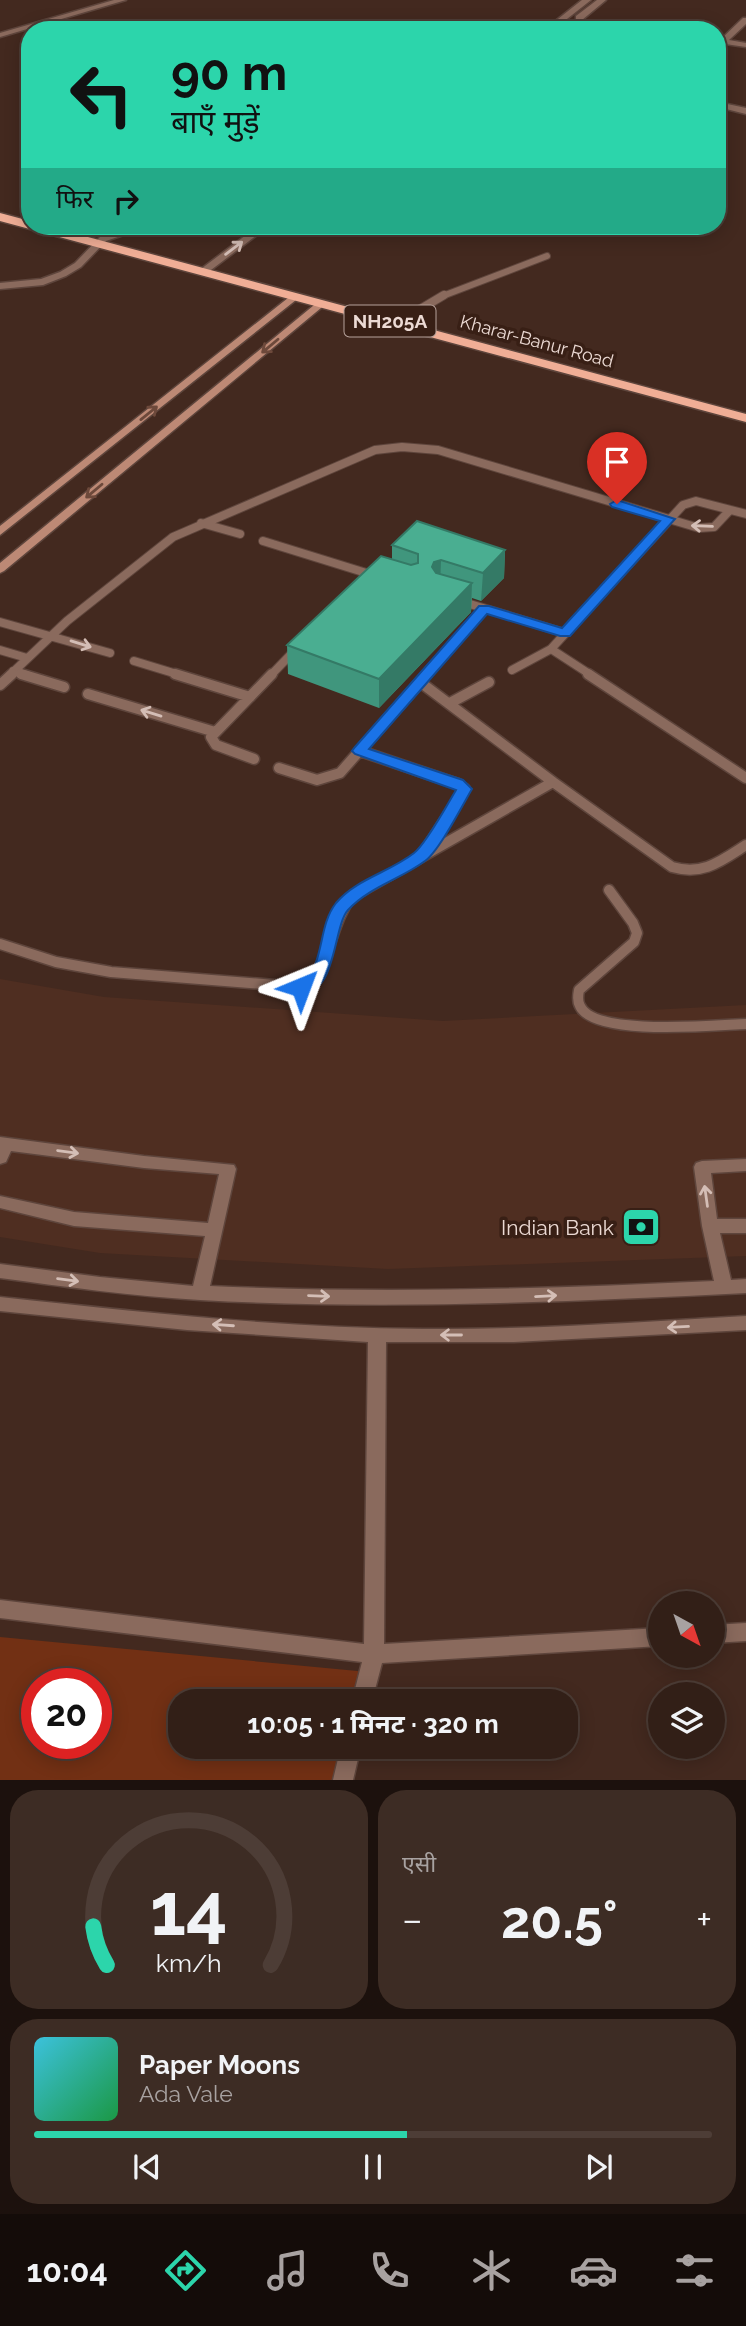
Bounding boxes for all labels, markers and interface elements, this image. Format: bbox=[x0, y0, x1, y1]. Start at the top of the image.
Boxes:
text: 90 m bbox=[171, 44, 287, 101]
icon: left bbox=[56, 49, 147, 140]
text: बाएँ मुड़ें bbox=[171, 103, 260, 140]
icon: right bbox=[107, 182, 145, 220]
text: फिर bbox=[56, 184, 93, 214]
one-way arrow bbox=[224, 241, 243, 256]
road number: NH205A bbox=[344, 306, 436, 336]
street label: Kharar-Banur Road bbox=[458, 310, 616, 372]
one-way arrow bbox=[261, 338, 279, 354]
one-way arrow bbox=[139, 406, 158, 421]
pin bbox=[587, 432, 647, 504]
icon: arrive bbox=[598, 443, 636, 481]
one-way arrow bbox=[85, 483, 103, 499]
one-way arrow bbox=[691, 520, 714, 533]
one-way arrow bbox=[70, 638, 92, 651]
one-way arrow bbox=[141, 706, 163, 719]
position arrow bbox=[264, 950, 338, 1024]
one-way arrow bbox=[56, 1145, 79, 1158]
one-way arrow bbox=[699, 1186, 712, 1208]
bank icon: Indian Bank bbox=[620, 1206, 662, 1248]
place label: Indian Bank bbox=[501, 1215, 614, 1240]
one-way arrow bbox=[56, 1274, 79, 1287]
one-way arrow bbox=[307, 1289, 330, 1303]
one-way arrow bbox=[535, 1289, 558, 1302]
one-way arrow bbox=[213, 1318, 235, 1331]
one-way arrow bbox=[667, 1320, 690, 1333]
one-way arrow bbox=[439, 1328, 462, 1342]
north arrow bbox=[648, 1591, 724, 1668]
map controls bbox=[648, 1591, 725, 1759]
speed limit sign: 20 bbox=[21, 1668, 112, 1759]
button: layers bbox=[648, 1682, 725, 1759]
text: 10:05 · 1 मिनट · 320 m bbox=[247, 1709, 499, 1739]
text: एसी bbox=[402, 1850, 436, 1877]
text: 14 bbox=[150, 1868, 228, 1953]
text: 20.5° bbox=[501, 1889, 618, 1950]
text: − bbox=[402, 1897, 422, 1942]
text: + bbox=[696, 1897, 712, 1942]
text: km/h bbox=[156, 1948, 222, 1978]
text: Paper Moons bbox=[139, 2050, 300, 2080]
text: Ada Vale bbox=[139, 2080, 233, 2107]
icon: previous bbox=[128, 2148, 166, 2186]
icon: pause bbox=[354, 2148, 392, 2186]
icon: next bbox=[580, 2148, 618, 2186]
icon: directions bbox=[161, 2246, 210, 2295]
icon: music bbox=[263, 2246, 312, 2295]
icon: phone bbox=[365, 2246, 414, 2295]
icon: climate bbox=[467, 2246, 516, 2295]
icon: car bbox=[569, 2246, 618, 2295]
icon: filters bbox=[670, 2246, 719, 2295]
text: 10:04 bbox=[26, 2252, 108, 2289]

